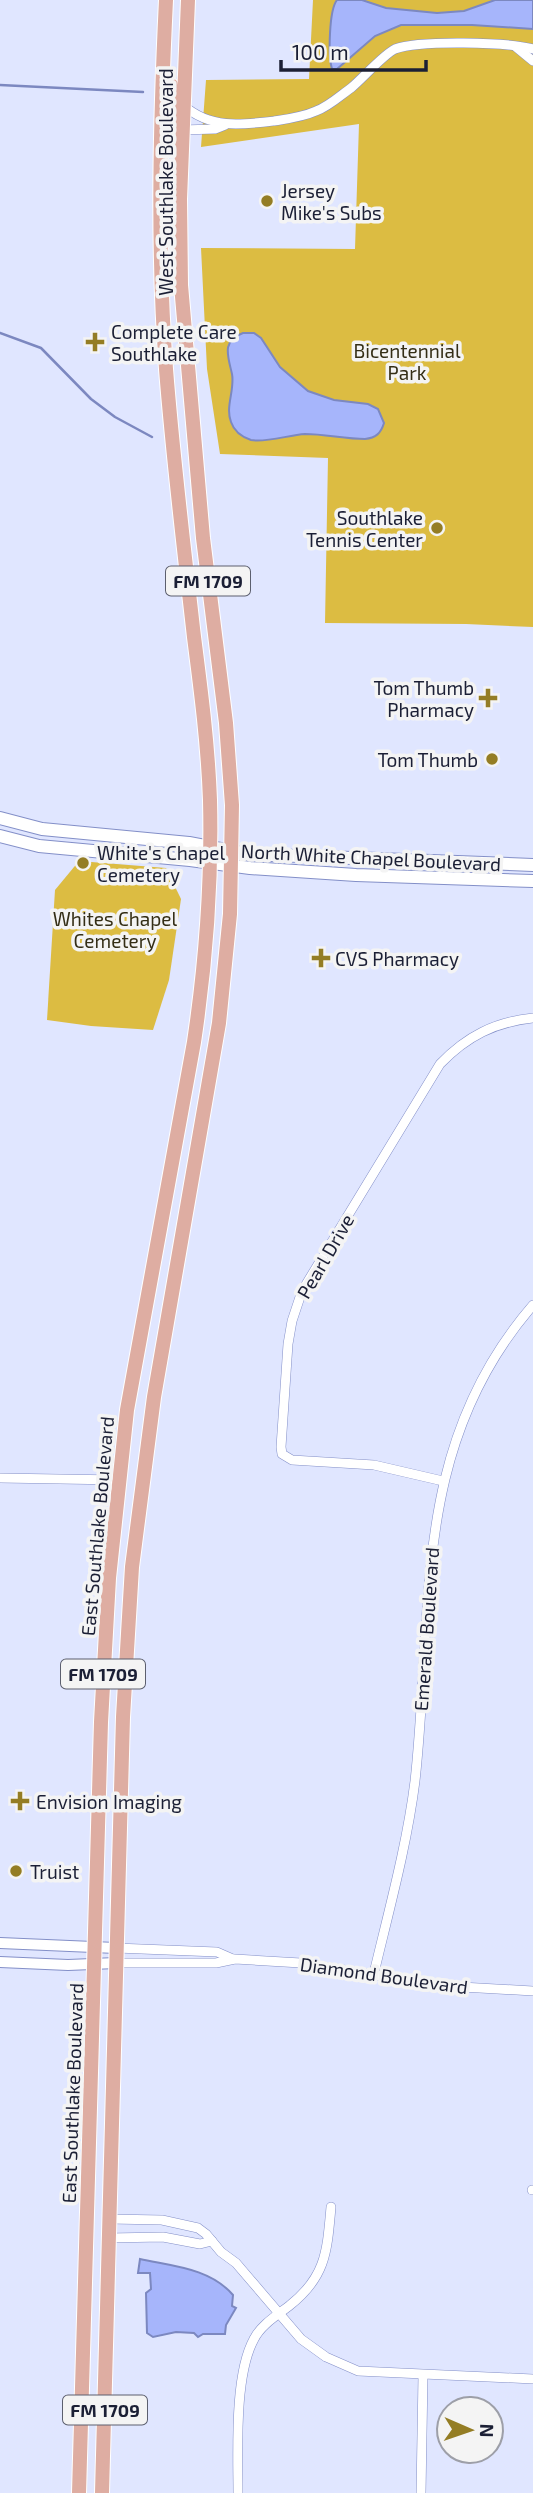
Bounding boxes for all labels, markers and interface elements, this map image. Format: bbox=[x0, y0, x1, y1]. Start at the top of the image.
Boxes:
scale bar bbox=[281, 28, 426, 72]
text: 100 m bbox=[292, 39, 349, 64]
street label: West Southlake Boulevard bbox=[154, 68, 177, 296]
place label: Jersey Mike's Subs bbox=[281, 179, 382, 224]
marker: Jersey Mike's Subs bbox=[259, 193, 275, 209]
place label: Complete Care Southlake bbox=[111, 320, 237, 365]
marker: Complete Care Southlake bbox=[85, 332, 105, 352]
park label: Bicentennial Park bbox=[353, 339, 461, 384]
place label: Southlake Tennis Center bbox=[306, 506, 423, 551]
marker: Southlake Tennis Center bbox=[429, 520, 445, 536]
road number: FM 1709 bbox=[166, 566, 250, 596]
place label: Tom Thumb Pharmacy bbox=[373, 676, 474, 721]
marker: Tom Thumb Pharmacy bbox=[480, 690, 496, 706]
place label: Tom Thumb bbox=[377, 748, 478, 771]
marker: Tom Thumb bbox=[484, 751, 500, 767]
street label: North White Chapel Boulevard bbox=[240, 839, 502, 875]
place label: White's Chapel Cemetery bbox=[97, 841, 225, 886]
marker: White's Chapel Cemetery bbox=[75, 855, 91, 871]
park label: Whites Chapel Cemetery bbox=[53, 907, 177, 952]
place label: CVS Pharmacy bbox=[335, 947, 459, 970]
marker: CVS Pharmacy bbox=[313, 950, 329, 966]
street label: Pearl Drive bbox=[292, 1210, 358, 1302]
street label: East Southlake Boulevard bbox=[76, 1415, 118, 1637]
street label: Emerald Boulevard bbox=[409, 1546, 443, 1712]
road number: FM 1709 bbox=[61, 1660, 145, 1688]
place label: Envision Imaging bbox=[36, 1790, 182, 1813]
marker: Envision Imaging bbox=[10, 1791, 30, 1811]
place label: Truist bbox=[30, 1860, 79, 1883]
marker: Truist bbox=[8, 1863, 24, 1879]
street label: Diamond Boulevard bbox=[299, 1952, 469, 1998]
street label: East Southlake Boulevard bbox=[57, 1982, 87, 2204]
north arrow bbox=[435, 2395, 505, 2465]
road number: FM 1709 bbox=[63, 2396, 147, 2424]
text: N bbox=[476, 2423, 499, 2438]

